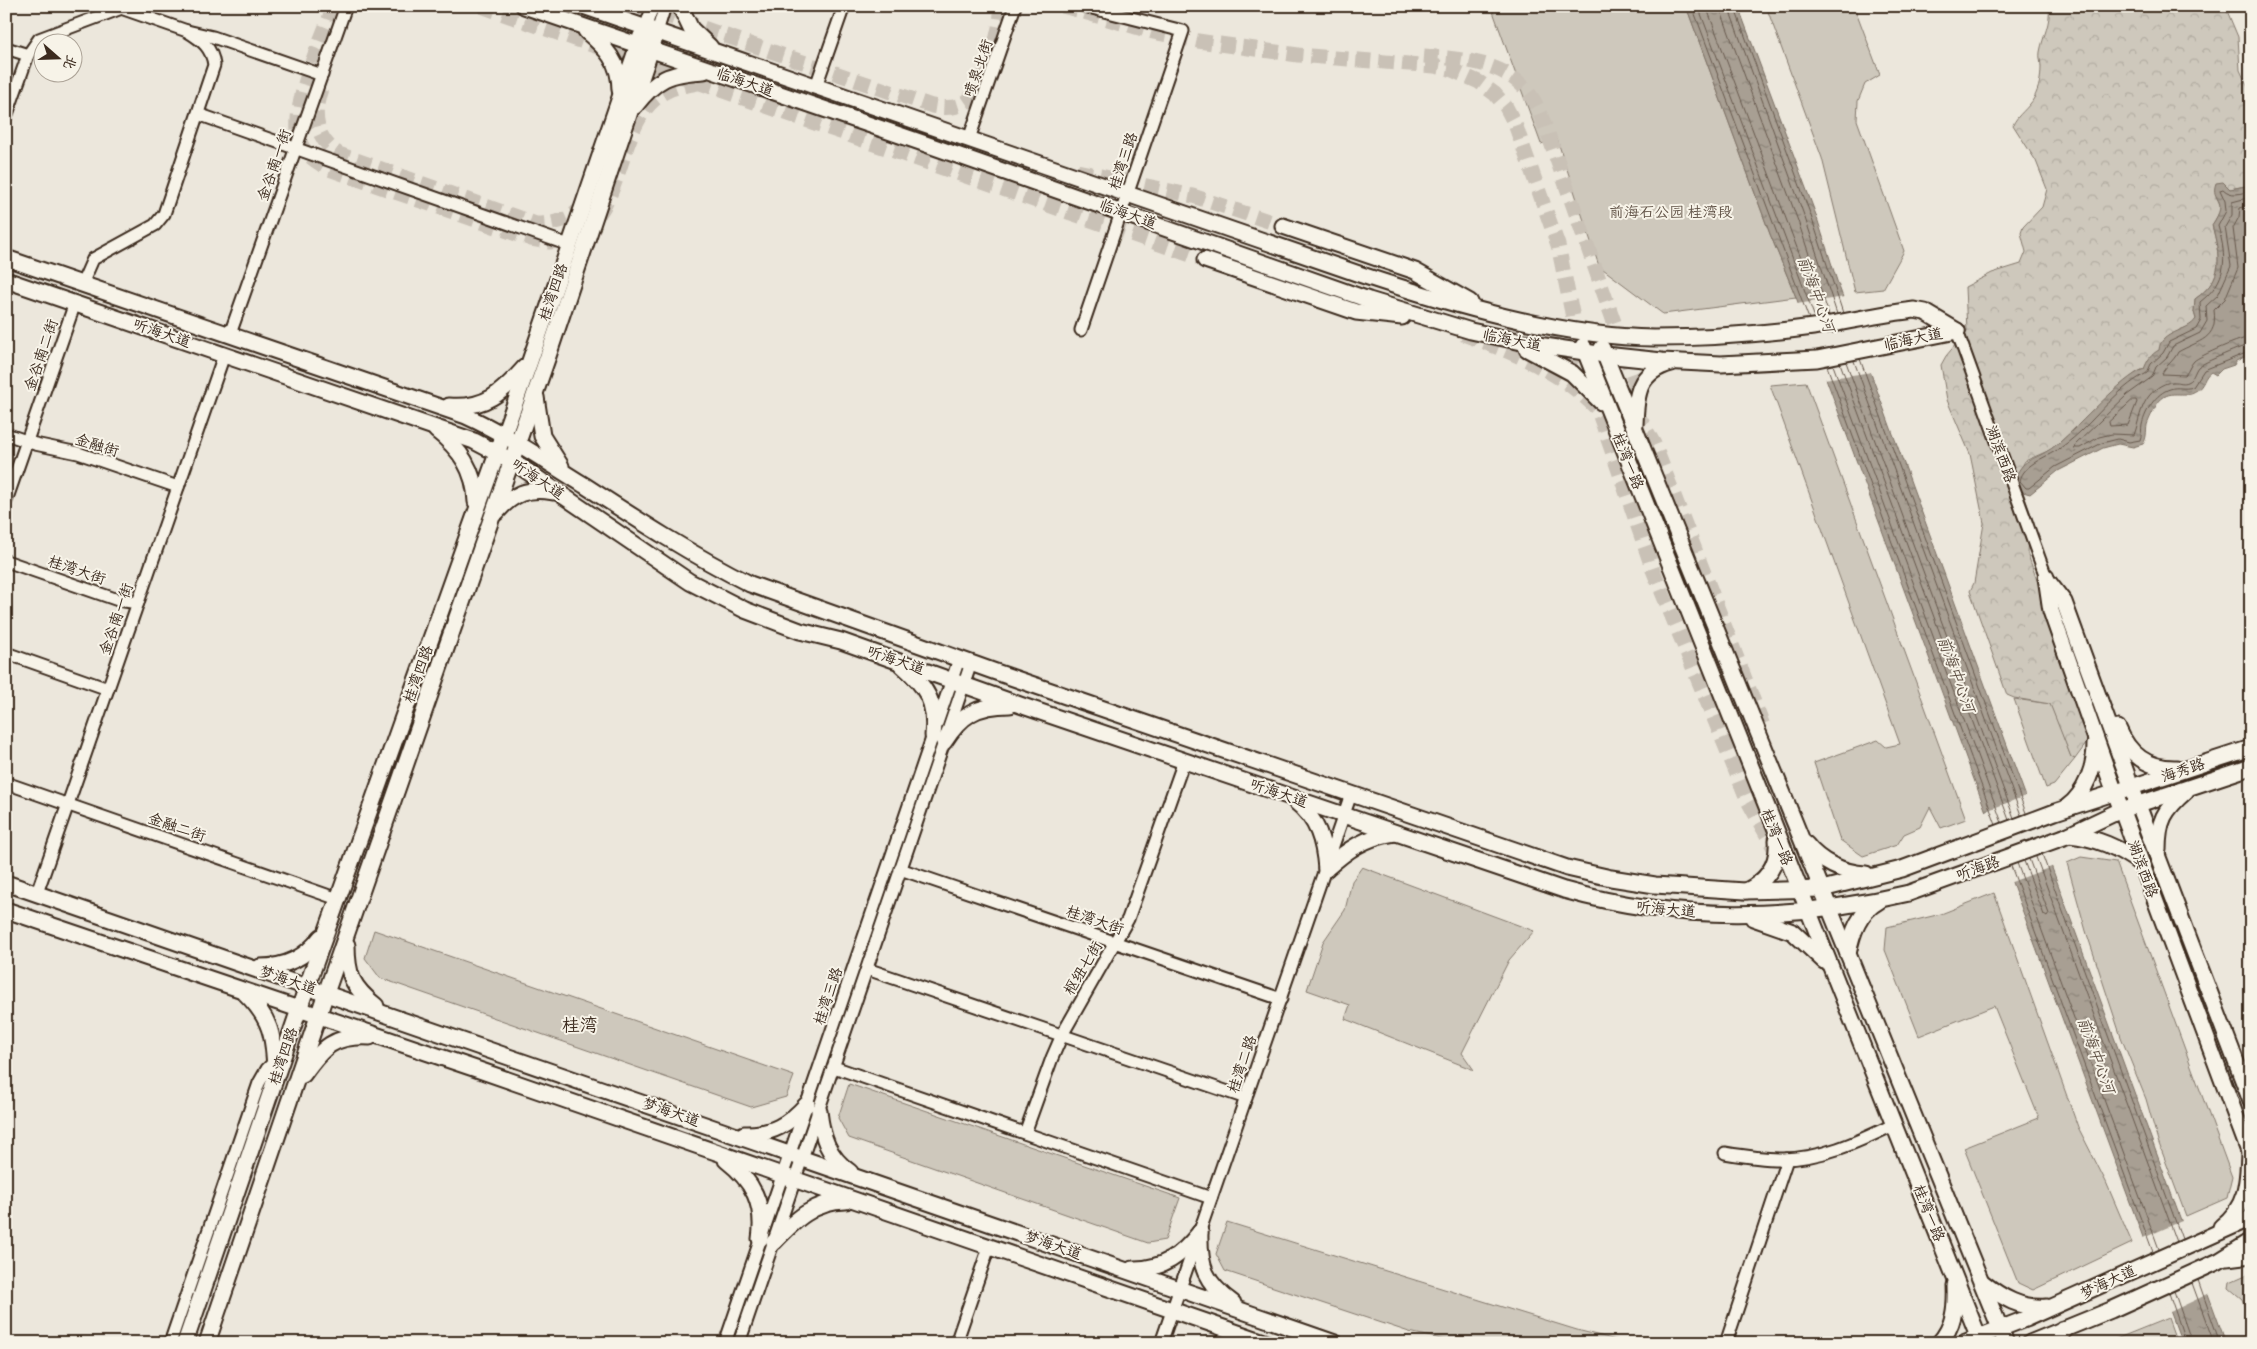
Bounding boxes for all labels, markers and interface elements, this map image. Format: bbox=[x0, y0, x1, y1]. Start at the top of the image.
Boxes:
north arrow bbox=[32, 32, 82, 82]
street label: 喷泉北街 bbox=[959, 36, 996, 99]
text: 北 bbox=[59, 53, 81, 72]
street label: 临海大道 bbox=[714, 63, 777, 100]
street label: 金谷南一街 bbox=[252, 126, 295, 203]
street label: 桂湾三路 bbox=[1104, 129, 1141, 192]
street label: 临海大道 bbox=[1097, 194, 1160, 233]
park label: 前海石公园 桂湾段 bbox=[1609, 202, 1733, 221]
water label: 前海中心河 bbox=[1794, 253, 1841, 338]
street label: 桂湾四路 bbox=[534, 260, 571, 323]
street label: 听海大道 bbox=[131, 314, 194, 351]
street label: 金谷南二街 bbox=[19, 316, 62, 393]
street label: 临海大道 bbox=[1882, 323, 1944, 354]
street label: 临海大道 bbox=[1481, 324, 1543, 355]
street label: 湖滨西路 bbox=[1982, 422, 2021, 485]
street label: 金融街 bbox=[73, 429, 121, 460]
street label: 桂湾一路 bbox=[1608, 429, 1649, 492]
street label: 听海大道 bbox=[508, 454, 568, 503]
street label: 桂湾大街 bbox=[46, 551, 109, 588]
street label: 金谷南一街 bbox=[94, 580, 137, 657]
water label: 前海中心河 bbox=[1934, 633, 1981, 718]
street label: 听海大道 bbox=[865, 641, 928, 678]
street label: 桂湾四路 bbox=[398, 642, 437, 705]
street label: 海秀路 bbox=[2158, 753, 2207, 786]
street label: 听海大道 bbox=[1248, 774, 1311, 811]
street label: 桂湾一路 bbox=[1757, 805, 1798, 868]
street label: 金融二街 bbox=[146, 808, 209, 845]
street label: 湖滨西路 bbox=[2124, 837, 2163, 900]
street label: 听海路 bbox=[1953, 851, 2002, 884]
street label: 听海大道 bbox=[1635, 896, 1697, 921]
street label: 桂湾大街 bbox=[1064, 901, 1127, 938]
street label: 枢纽七街 bbox=[1059, 937, 1106, 998]
street label: 梦海大道 bbox=[257, 961, 320, 998]
street label: 桂湾三路 bbox=[809, 964, 846, 1027]
district label: 桂湾 bbox=[562, 1013, 598, 1036]
water label: 前海中心河 bbox=[2074, 1014, 2121, 1099]
street label: 桂湾四路 bbox=[264, 1024, 301, 1087]
street label: 桂湾二路 bbox=[1223, 1032, 1260, 1095]
street label: 梦海大道 bbox=[640, 1093, 703, 1130]
street label: 桂湾一路 bbox=[1909, 1181, 1950, 1244]
street label: 梦海大道 bbox=[1022, 1226, 1085, 1263]
street label: 梦海大道 bbox=[2077, 1260, 2139, 1303]

